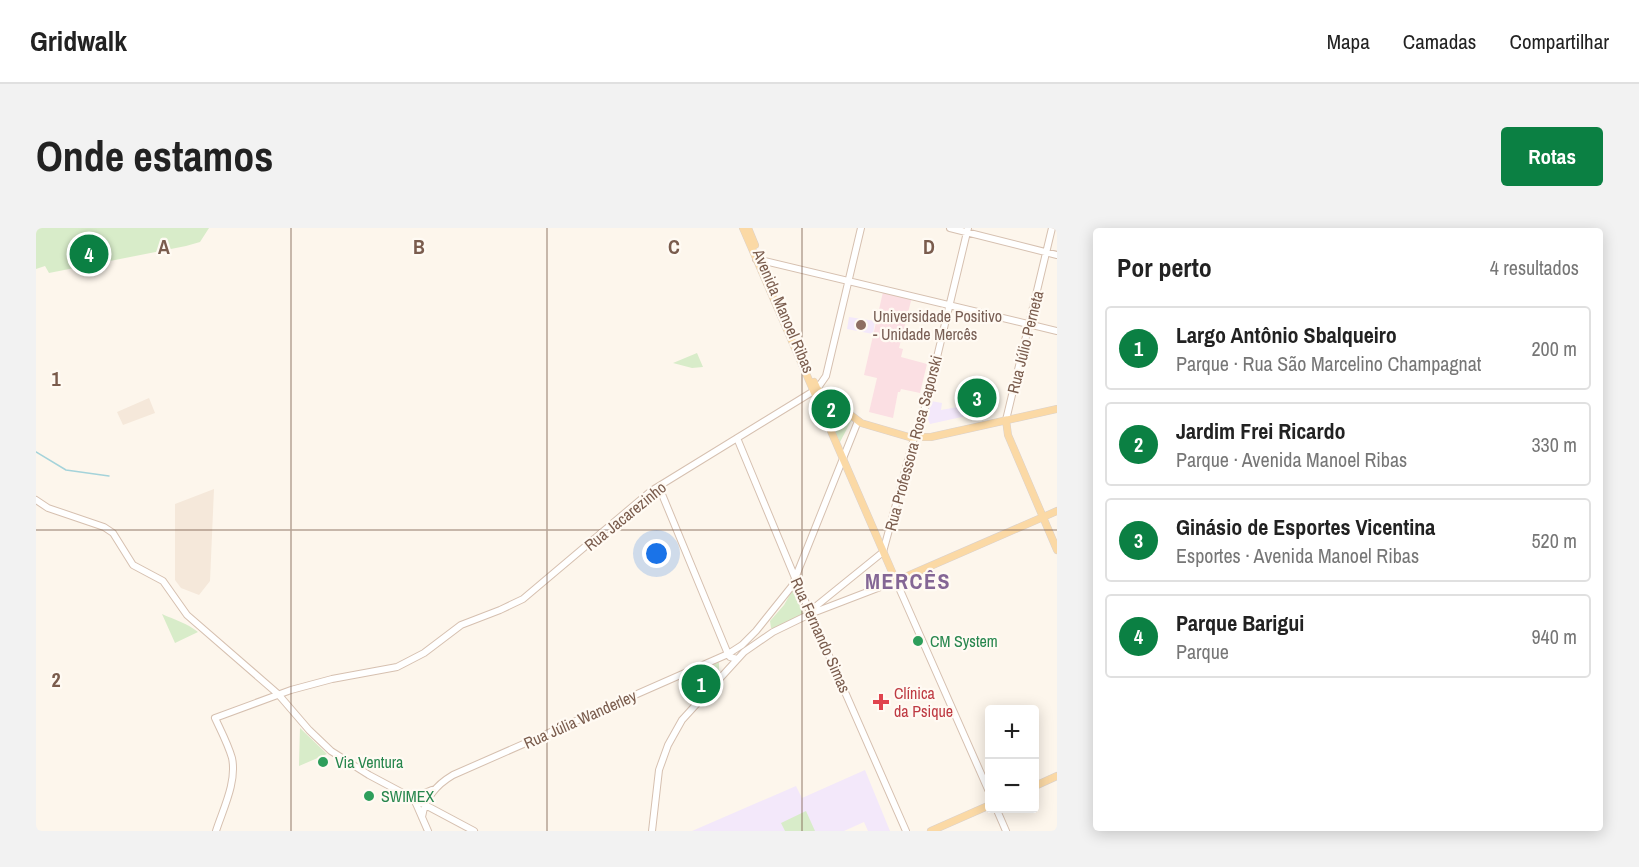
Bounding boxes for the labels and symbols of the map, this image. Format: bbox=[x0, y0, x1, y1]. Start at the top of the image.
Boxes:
pin: 4 bbox=[70, 231, 108, 276]
text: A bbox=[158, 233, 170, 260]
text: B bbox=[413, 233, 425, 260]
text: C bbox=[668, 233, 680, 260]
text: D bbox=[923, 233, 935, 260]
street label: Avenida Manoel Ribas bbox=[748, 245, 820, 376]
street label: Rua Júlio Perneta bbox=[1002, 288, 1049, 396]
place label: Universidade Positivo - Unidade Mercês bbox=[873, 305, 1002, 345]
marker: Universidade Positivo - Unidade Mercês bbox=[854, 318, 868, 332]
street label: Rua Professora Rosa Saporski bbox=[879, 353, 947, 533]
text: 1 bbox=[51, 365, 61, 392]
pin: 3 bbox=[958, 376, 996, 420]
pin: 2 bbox=[812, 386, 850, 432]
street label: Rua Jacarezinho bbox=[580, 476, 670, 556]
your location bbox=[642, 539, 671, 568]
district label: MERCÊS bbox=[865, 566, 951, 596]
street label: Rua Fernando Simas bbox=[786, 574, 856, 696]
place label: CM System bbox=[930, 630, 998, 652]
marker: CM System bbox=[911, 634, 925, 648]
pin: 1 bbox=[682, 662, 720, 706]
text: 2 bbox=[51, 666, 61, 693]
place label: Clínica da Psique bbox=[894, 682, 953, 722]
street label: Rua Júlia Wanderley bbox=[520, 684, 640, 754]
marker: Clínica da Psique bbox=[872, 693, 890, 711]
place label: Via Ventura bbox=[335, 751, 404, 773]
marker: Via Ventura bbox=[316, 755, 330, 769]
place label: SWIMEX bbox=[381, 785, 434, 807]
marker: SWIMEX bbox=[362, 789, 376, 803]

